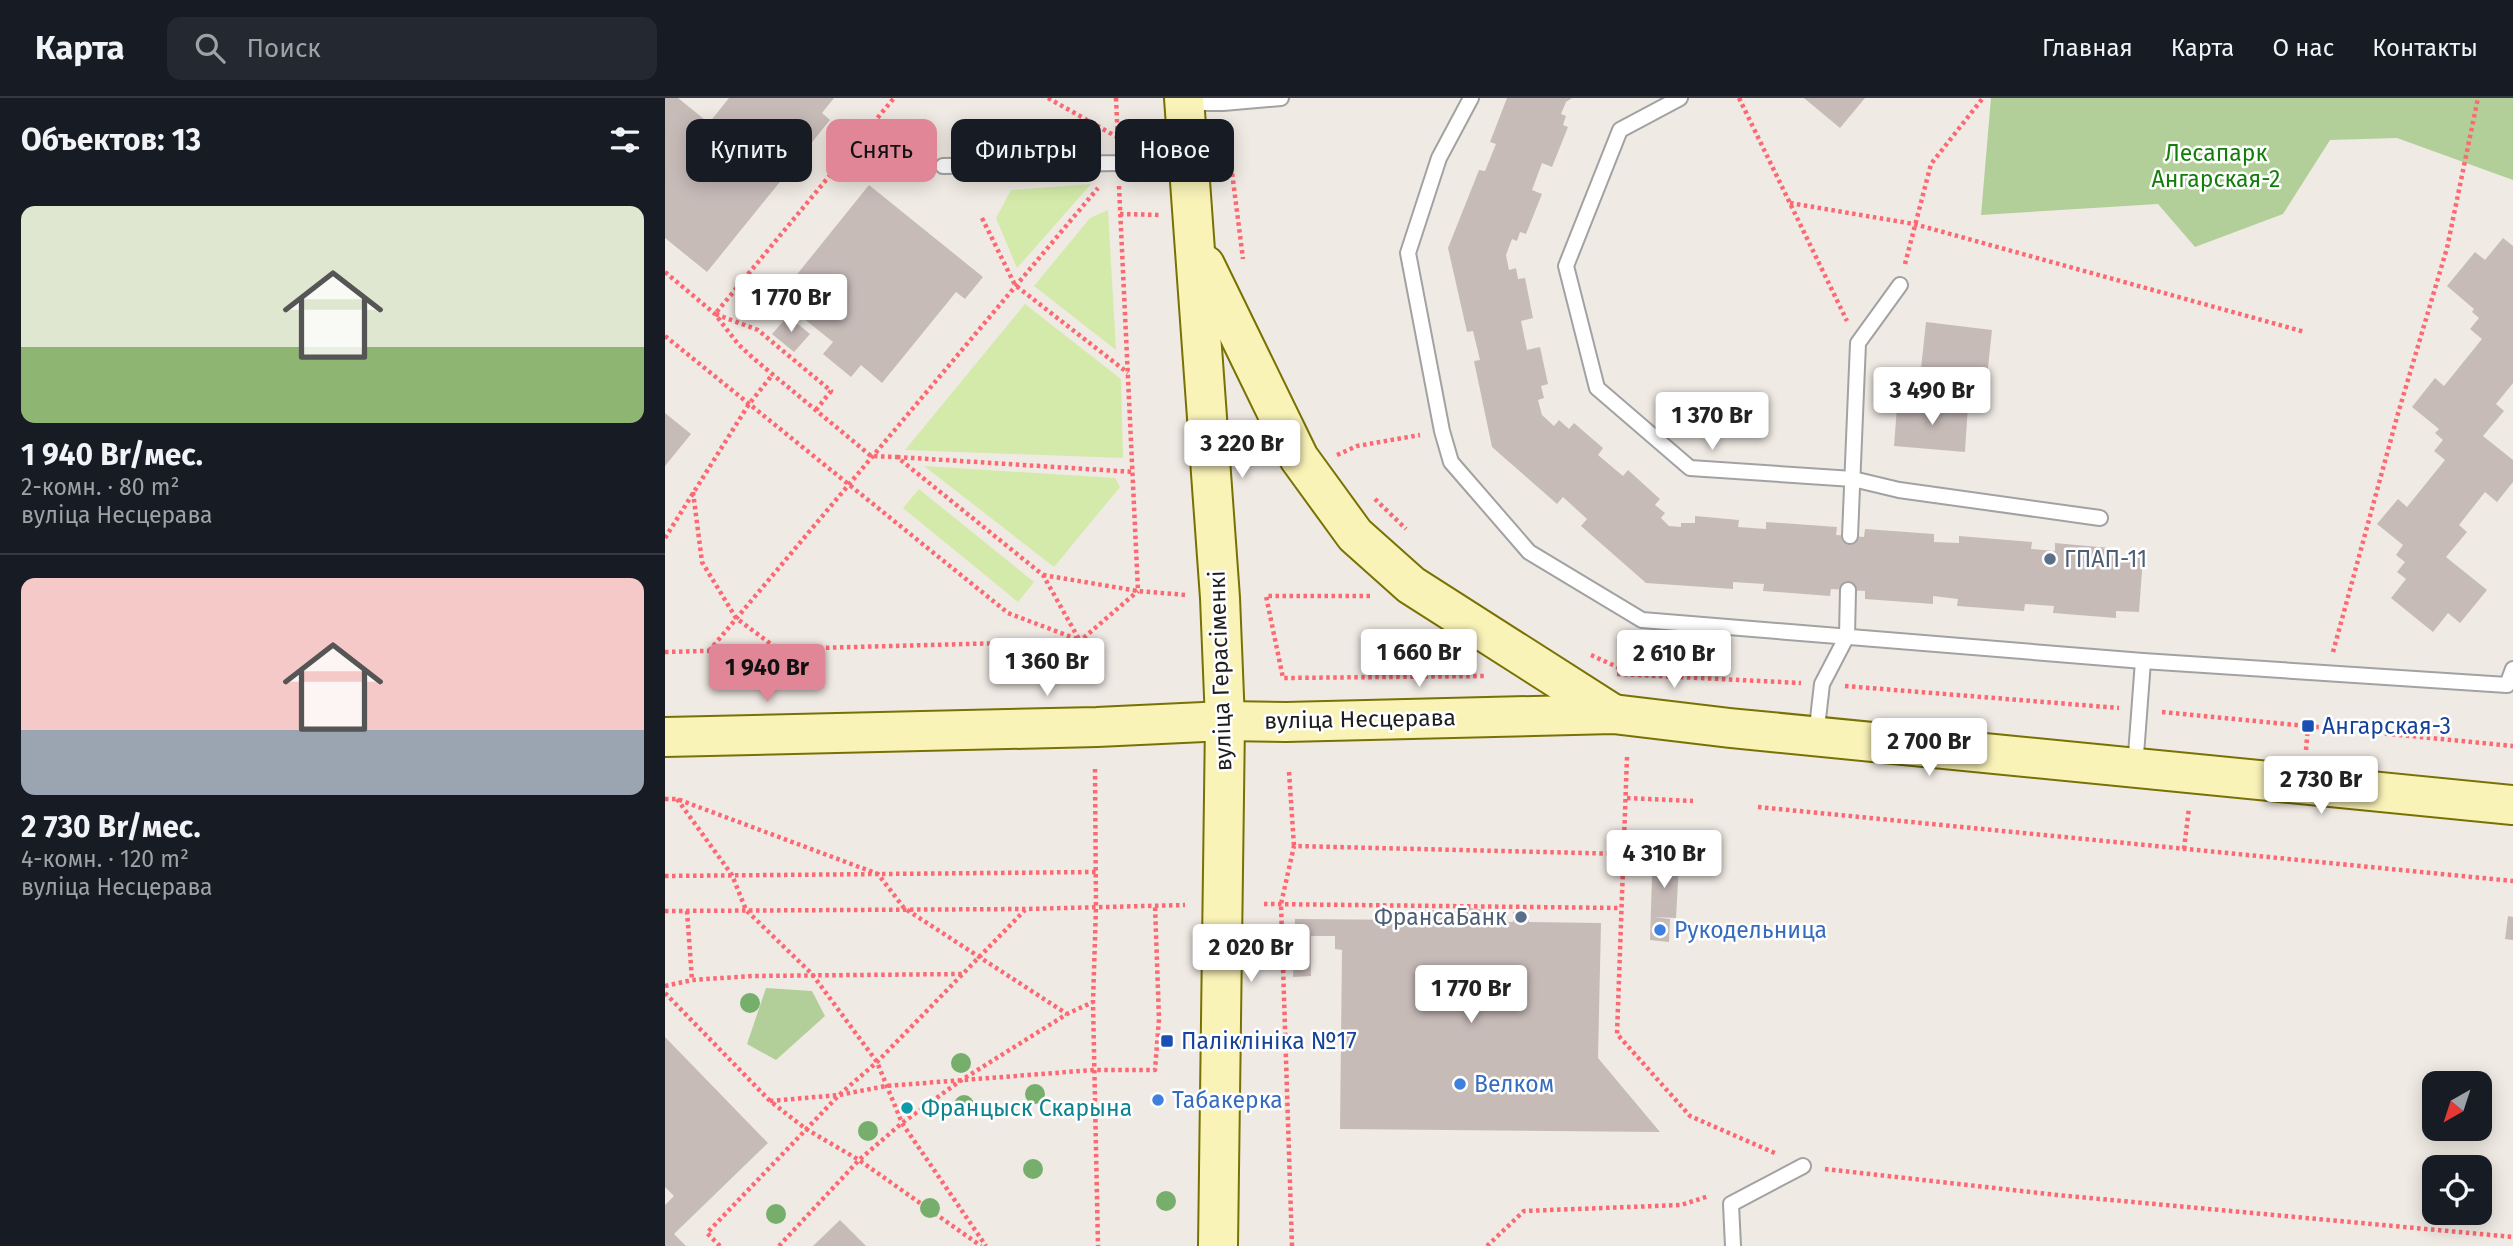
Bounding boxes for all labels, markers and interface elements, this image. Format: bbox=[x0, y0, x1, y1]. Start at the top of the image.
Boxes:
search box bbox=[167, 17, 657, 80]
text: Карта bbox=[35, 28, 125, 68]
icon: search bbox=[191, 29, 229, 67]
text: Поиск bbox=[247, 33, 321, 64]
text: Главная bbox=[2042, 34, 2133, 62]
text: Карта bbox=[2171, 34, 2234, 62]
text: О нас bbox=[2272, 34, 2334, 62]
text: Контакты bbox=[2372, 34, 2478, 62]
chip: Купить bbox=[686, 119, 812, 182]
chip: Снять bbox=[826, 119, 937, 182]
chip: Фильтры bbox=[951, 119, 1101, 182]
chip: Новое bbox=[1115, 119, 1234, 182]
icon: filters bbox=[606, 121, 644, 159]
text: Объектов: 13 bbox=[21, 122, 201, 158]
park label: Лесапарк Ангарская-2 bbox=[2152, 139, 2280, 193]
icon: home bbox=[270, 252, 396, 378]
pin: 1 770 Br bbox=[719, 274, 863, 334]
text: 1 770 Br bbox=[751, 283, 831, 311]
pin: 3 490 Br bbox=[1860, 368, 2004, 427]
text: 3 490 Br bbox=[1889, 376, 1975, 404]
pin: 1 370 Br bbox=[1640, 392, 1784, 452]
text: 1 370 Br bbox=[1672, 401, 1752, 429]
pin: 3 220 Br bbox=[1170, 420, 1314, 480]
text: 3 220 Br bbox=[1200, 429, 1284, 457]
text: 1 940 Br/мес. bbox=[21, 437, 203, 473]
text: 2-комн. · 80 m² bbox=[21, 473, 180, 501]
text: вуліца Несцерава bbox=[21, 501, 213, 529]
place label: ГПАП-11 bbox=[2064, 545, 2147, 573]
marker: ГПАП-11 bbox=[2042, 551, 2058, 567]
street label: вуліца Герасіменкі bbox=[1203, 570, 1237, 772]
icon: home bbox=[270, 624, 396, 750]
pin: 1 660 Br bbox=[1347, 630, 1491, 689]
pin: 2 610 Br bbox=[1602, 630, 1746, 690]
pin: 1 360 Br bbox=[975, 638, 1119, 698]
text: 1 660 Br bbox=[1377, 638, 1461, 666]
text: 2 610 Br bbox=[1633, 639, 1715, 667]
pin: 1 940 Br bbox=[695, 644, 839, 704]
text: 1 360 Br bbox=[1005, 647, 1089, 675]
text: 1 940 Br bbox=[725, 653, 809, 681]
street label: вуліца Несцерава bbox=[1264, 703, 1456, 735]
place label: Ангарская-3 bbox=[2322, 712, 2451, 740]
pin: 2 700 Br bbox=[1857, 718, 2001, 778]
marker: Ангарская-3 bbox=[2300, 718, 2316, 734]
text: 2 700 Br bbox=[1887, 727, 1971, 755]
pin: 2 730 Br bbox=[2249, 756, 2393, 816]
text: 2 730 Br bbox=[2280, 765, 2362, 793]
text: 2 730 Br/мес. bbox=[21, 809, 201, 845]
pin: 4 310 Br bbox=[1592, 830, 1736, 890]
text: 4 310 Br bbox=[1623, 839, 1705, 867]
text: 4-комн. · 120 m² bbox=[21, 845, 189, 873]
text: вуліца Несцерава bbox=[21, 873, 213, 901]
place label: ФрансаБанк bbox=[1374, 903, 1507, 931]
marker: ФрансаБанк bbox=[1513, 909, 1529, 925]
place label: Рукодельница bbox=[1674, 916, 1827, 944]
marker: Рукодельница bbox=[1652, 922, 1668, 938]
pin: 2 020 Br bbox=[1179, 924, 1323, 984]
text: 2 020 Br bbox=[1209, 933, 1293, 961]
pin: 1 770 Br bbox=[1399, 965, 1543, 1025]
text: 1 770 Br bbox=[1431, 974, 1511, 1002]
place label: Паліклініка №17 bbox=[1181, 1027, 1357, 1055]
marker: Паліклініка №17 bbox=[1159, 1033, 1175, 1049]
place label: Велком bbox=[1474, 1070, 1554, 1098]
north arrow bbox=[2422, 1071, 2492, 1141]
map controls bbox=[2422, 1071, 2492, 1225]
marker: Велком bbox=[1452, 1076, 1468, 1092]
place label: Табакерка bbox=[1172, 1086, 1283, 1114]
marker: Табакерка bbox=[1150, 1092, 1166, 1108]
place label: Францыск Скарына bbox=[921, 1094, 1132, 1122]
marker: Францыск Скарына bbox=[899, 1100, 915, 1116]
button: locate bbox=[2422, 1155, 2492, 1225]

